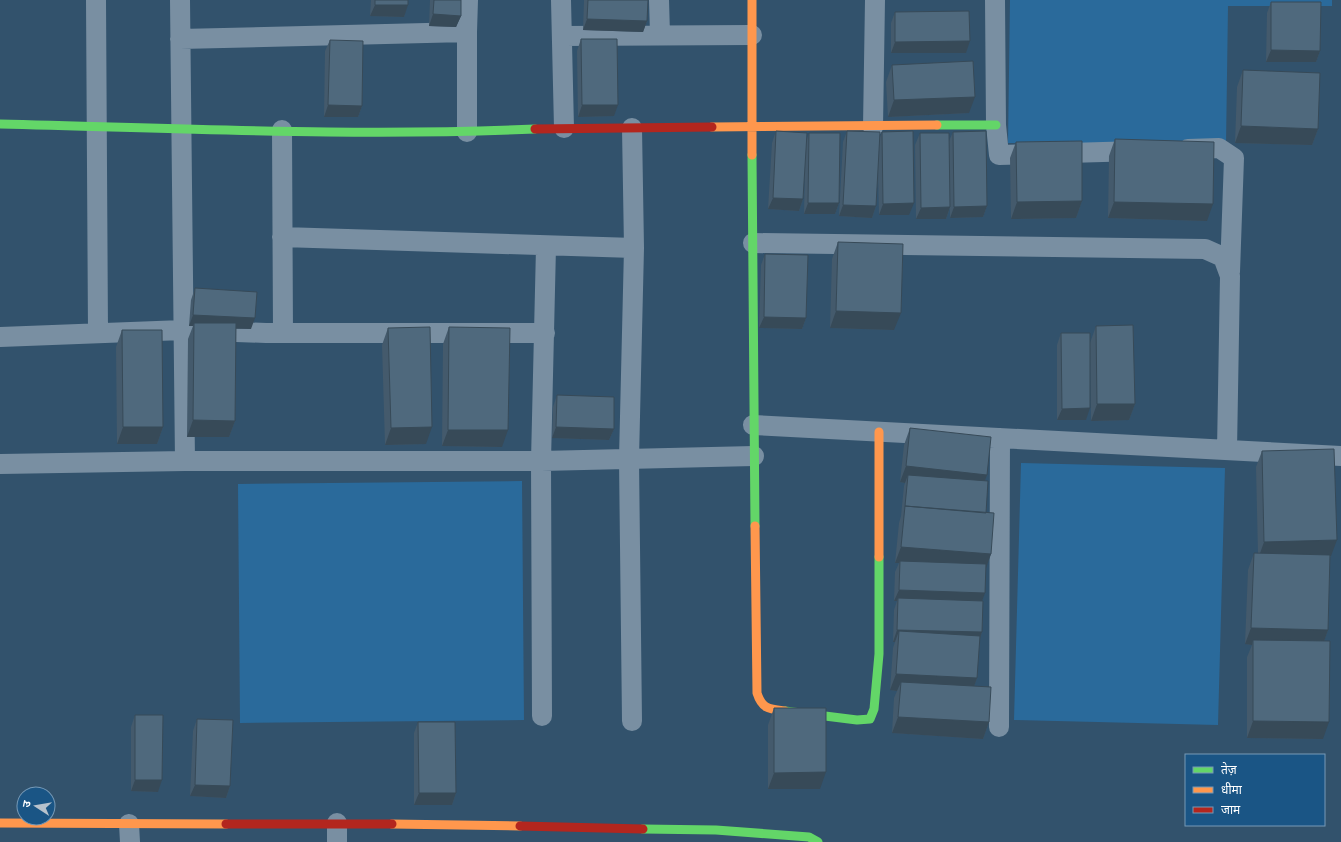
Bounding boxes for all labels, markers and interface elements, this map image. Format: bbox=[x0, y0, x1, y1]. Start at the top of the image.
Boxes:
legend bbox=[1185, 754, 1325, 826]
text: तेज़ bbox=[1221, 762, 1238, 777]
text: धीमा bbox=[1221, 782, 1243, 797]
north arrow bbox=[16, 786, 56, 826]
text: उ bbox=[19, 799, 34, 809]
text: जाम bbox=[1221, 802, 1241, 817]

